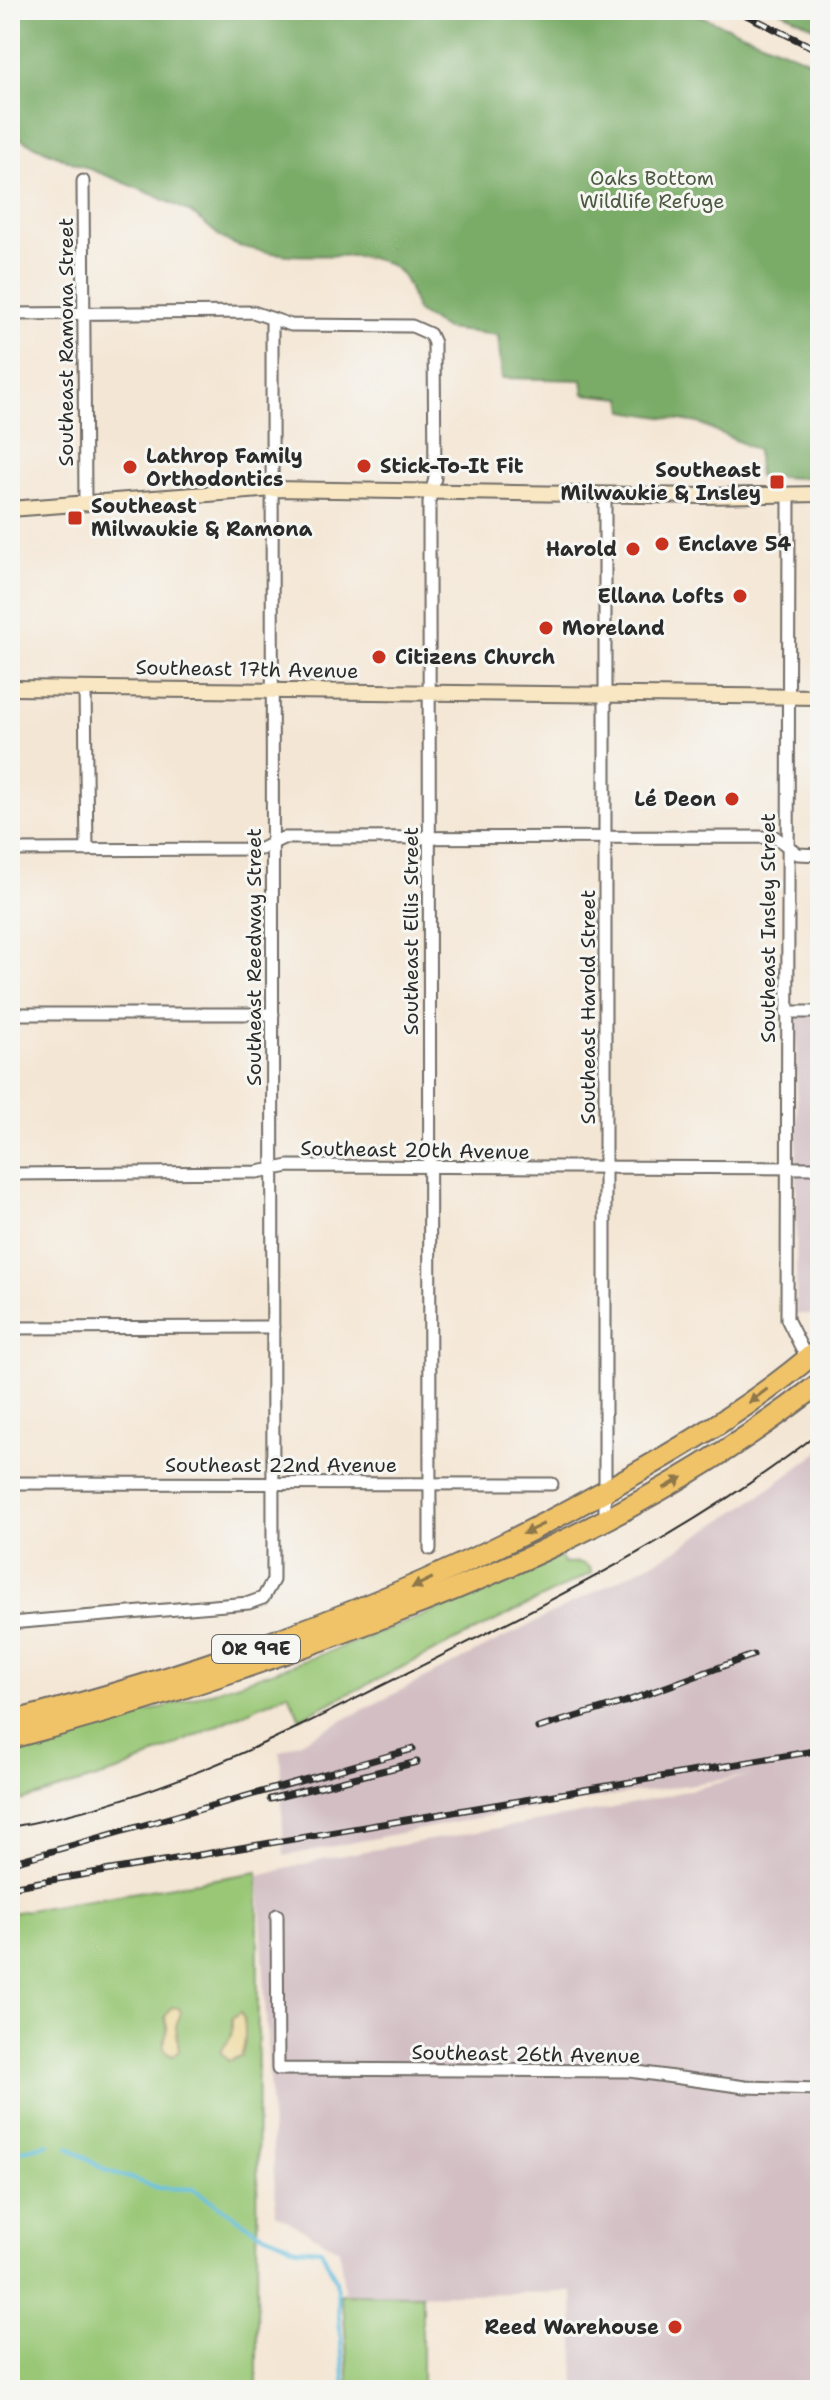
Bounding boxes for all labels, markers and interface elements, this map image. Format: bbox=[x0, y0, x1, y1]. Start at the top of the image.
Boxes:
park label: Oaks Bottom Wildlife Refuge bbox=[579, 165, 725, 214]
street label: Southeast Ramona Street bbox=[53, 218, 79, 466]
place label: Lathrop Family Orthodontics bbox=[146, 443, 303, 492]
place label: Stick-To-It Fit bbox=[380, 453, 524, 479]
marker: Stick-To-It Fit bbox=[355, 457, 373, 475]
place label: Southeast Milwaukie & Insley bbox=[561, 457, 761, 506]
marker: Lathrop Family Orthodontics bbox=[121, 458, 139, 476]
marker: Southeast Milwaukie & Insley bbox=[768, 473, 786, 491]
place label: Southeast Milwaukie & Ramona bbox=[91, 493, 313, 542]
marker: Southeast Milwaukie & Ramona bbox=[66, 509, 84, 527]
place label: Enclave 54 bbox=[678, 531, 791, 557]
marker: Enclave 54 bbox=[653, 535, 671, 553]
place label: Harold bbox=[546, 536, 617, 562]
marker: Harold bbox=[624, 540, 642, 558]
place label: Ellana Lofts bbox=[598, 583, 724, 609]
marker: Ellana Lofts bbox=[731, 587, 749, 605]
place label: Moreland bbox=[562, 615, 665, 641]
marker: Moreland bbox=[537, 619, 555, 637]
place label: Citizens Church bbox=[395, 644, 555, 670]
marker: Citizens Church bbox=[370, 648, 388, 666]
street label: Southeast 17th Avenue bbox=[135, 654, 359, 684]
place label: Lé Deon bbox=[634, 786, 716, 812]
marker: Lé Deon bbox=[723, 790, 741, 808]
street label: Southeast Insley Street bbox=[755, 813, 781, 1043]
street label: Southeast Ellis Street bbox=[398, 827, 424, 1035]
street label: Southeast Reedway Street bbox=[241, 828, 267, 1086]
street label: Southeast Harold Street bbox=[575, 890, 601, 1124]
street label: Southeast 20th Avenue bbox=[300, 1135, 530, 1165]
one-way arrow bbox=[748, 1387, 769, 1403]
street label: Southeast 22nd Avenue bbox=[165, 1452, 397, 1478]
one-way arrow bbox=[662, 1476, 684, 1490]
one-way arrow bbox=[522, 1522, 545, 1536]
one-way arrow bbox=[410, 1576, 433, 1590]
road number: OR 99E bbox=[212, 1635, 300, 1663]
street label: Southeast 26th Avenue bbox=[411, 2039, 641, 2069]
place label: Reed Warehouse bbox=[484, 2314, 659, 2340]
marker: Reed Warehouse bbox=[666, 2318, 684, 2336]

